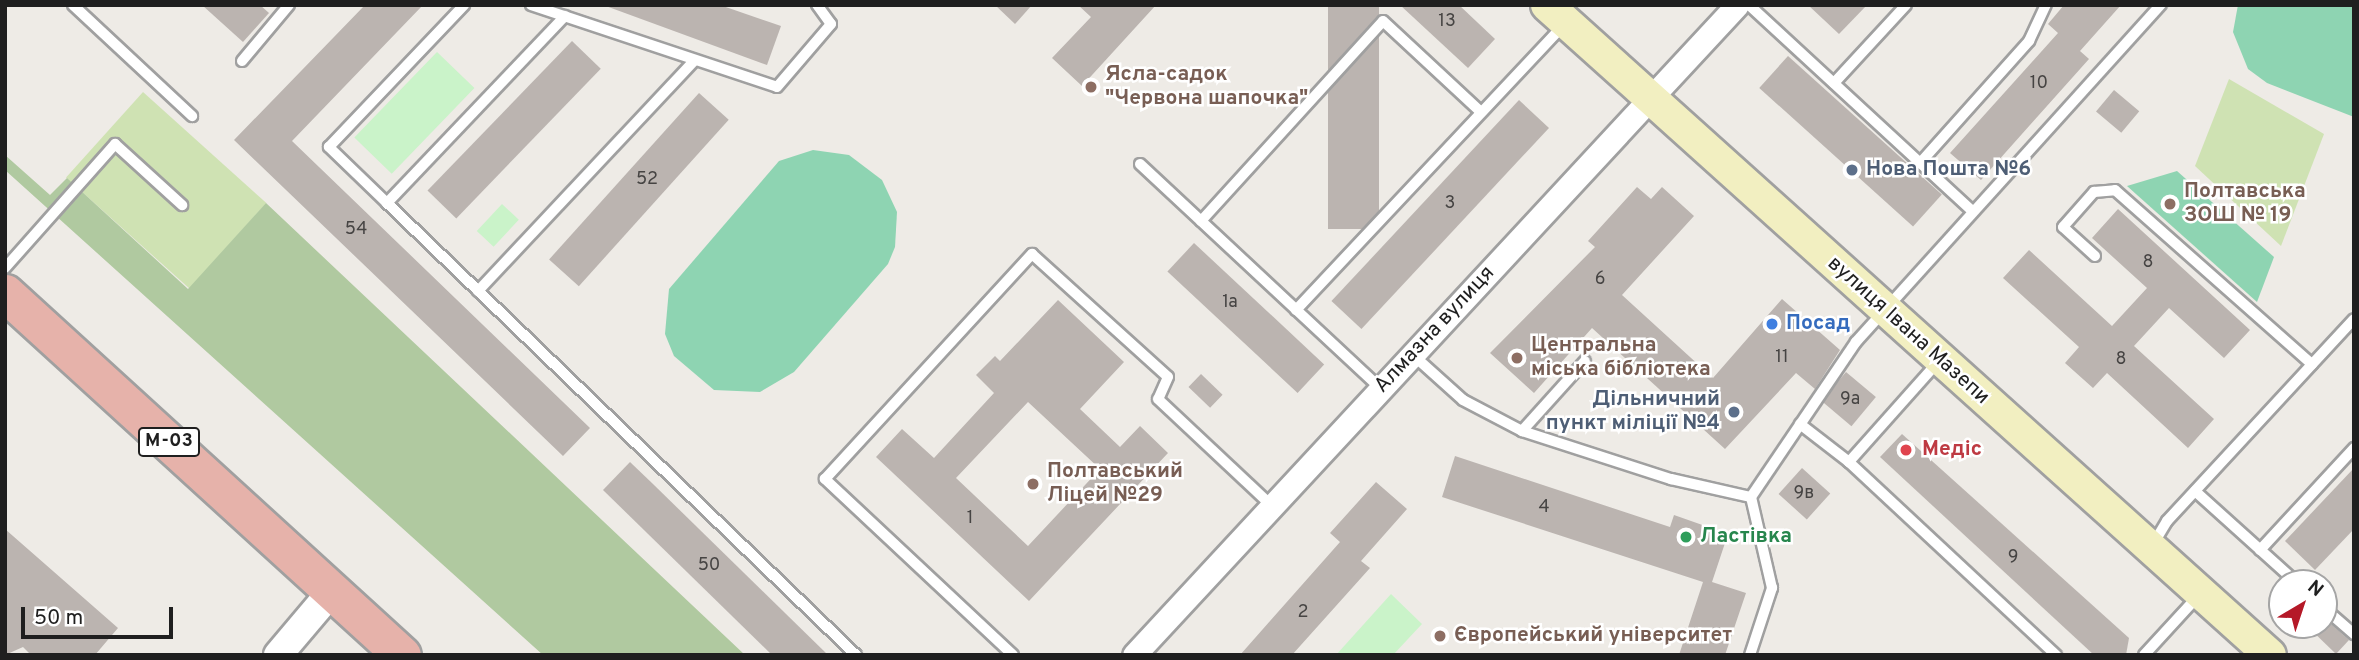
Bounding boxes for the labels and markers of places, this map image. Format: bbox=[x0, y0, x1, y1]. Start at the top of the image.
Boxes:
place label: Ясла-садок "Червона шапочка" bbox=[1105, 62, 1308, 112]
marker: Ясла-садок "Червона шапочка" bbox=[1083, 79, 1099, 95]
place label: Нова Пошта №6 bbox=[1866, 157, 2031, 183]
marker: Нова Пошта №6 bbox=[1844, 162, 1860, 178]
place label: Полтавська ЗОШ № 19 bbox=[2184, 179, 2306, 229]
marker: Полтавська ЗОШ № 19 bbox=[2162, 196, 2178, 212]
place label: Посад bbox=[1786, 311, 1850, 337]
marker: Посад bbox=[1764, 316, 1780, 332]
place label: Центральна міська бібліотека bbox=[1531, 333, 1711, 383]
marker: Центральна міська бібліотека bbox=[1509, 350, 1525, 366]
place label: Дільничний пункт міліції №4 bbox=[1546, 387, 1720, 437]
marker: Дільничний пункт міліції №4 bbox=[1726, 404, 1742, 420]
place label: Медіс bbox=[1922, 437, 1982, 463]
marker: Медіс bbox=[1896, 440, 1916, 460]
place label: Полтавський Ліцей №29 bbox=[1047, 459, 1183, 509]
marker: Полтавський Ліцей №29 bbox=[1025, 476, 1041, 492]
place label: Ластівка bbox=[1700, 524, 1792, 550]
marker: Ластівка bbox=[1678, 529, 1694, 545]
place label: Європейський університет bbox=[1454, 623, 1732, 649]
marker: Європейський університет bbox=[1432, 628, 1448, 644]

